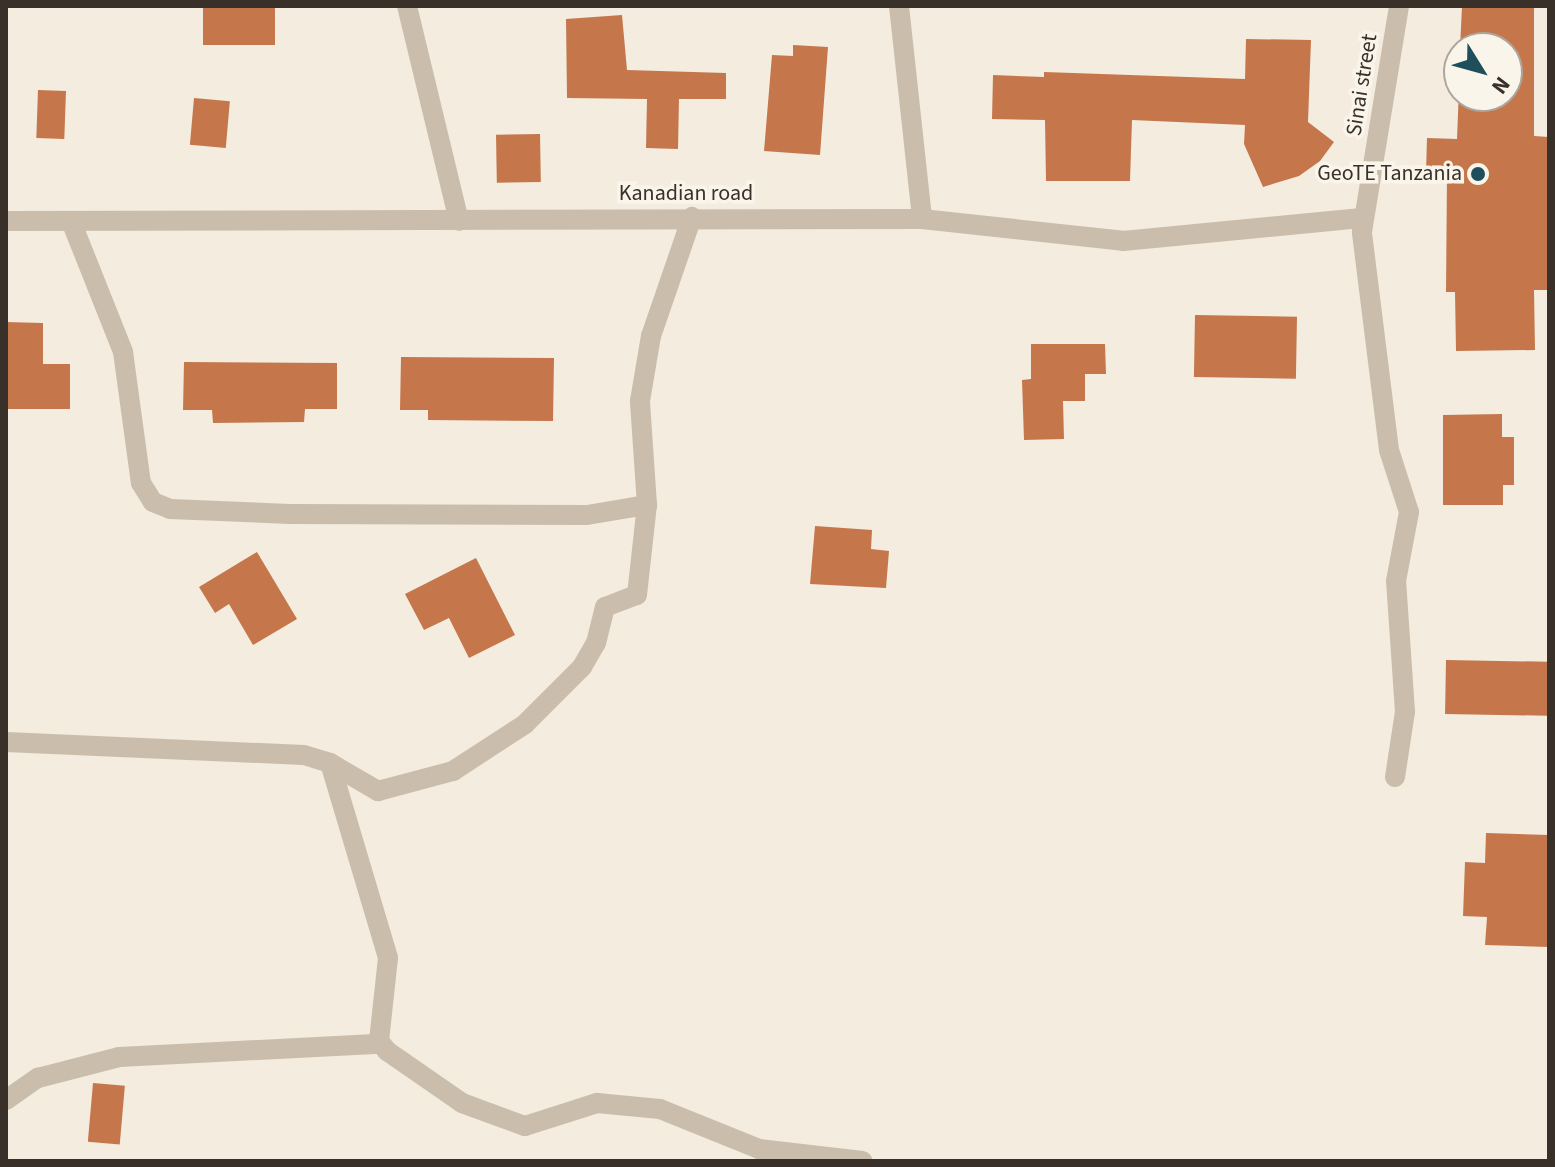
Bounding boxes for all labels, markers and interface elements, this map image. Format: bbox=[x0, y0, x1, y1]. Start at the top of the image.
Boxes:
street label: Sinai street bbox=[1341, 32, 1383, 138]
north arrow bbox=[1443, 32, 1523, 112]
text: N bbox=[1483, 70, 1518, 101]
place label: GeoTE Tanzania bbox=[1317, 161, 1462, 187]
marker: GeoTE Tanzania bbox=[1469, 165, 1487, 183]
street label: Kanadian road bbox=[619, 181, 753, 207]

